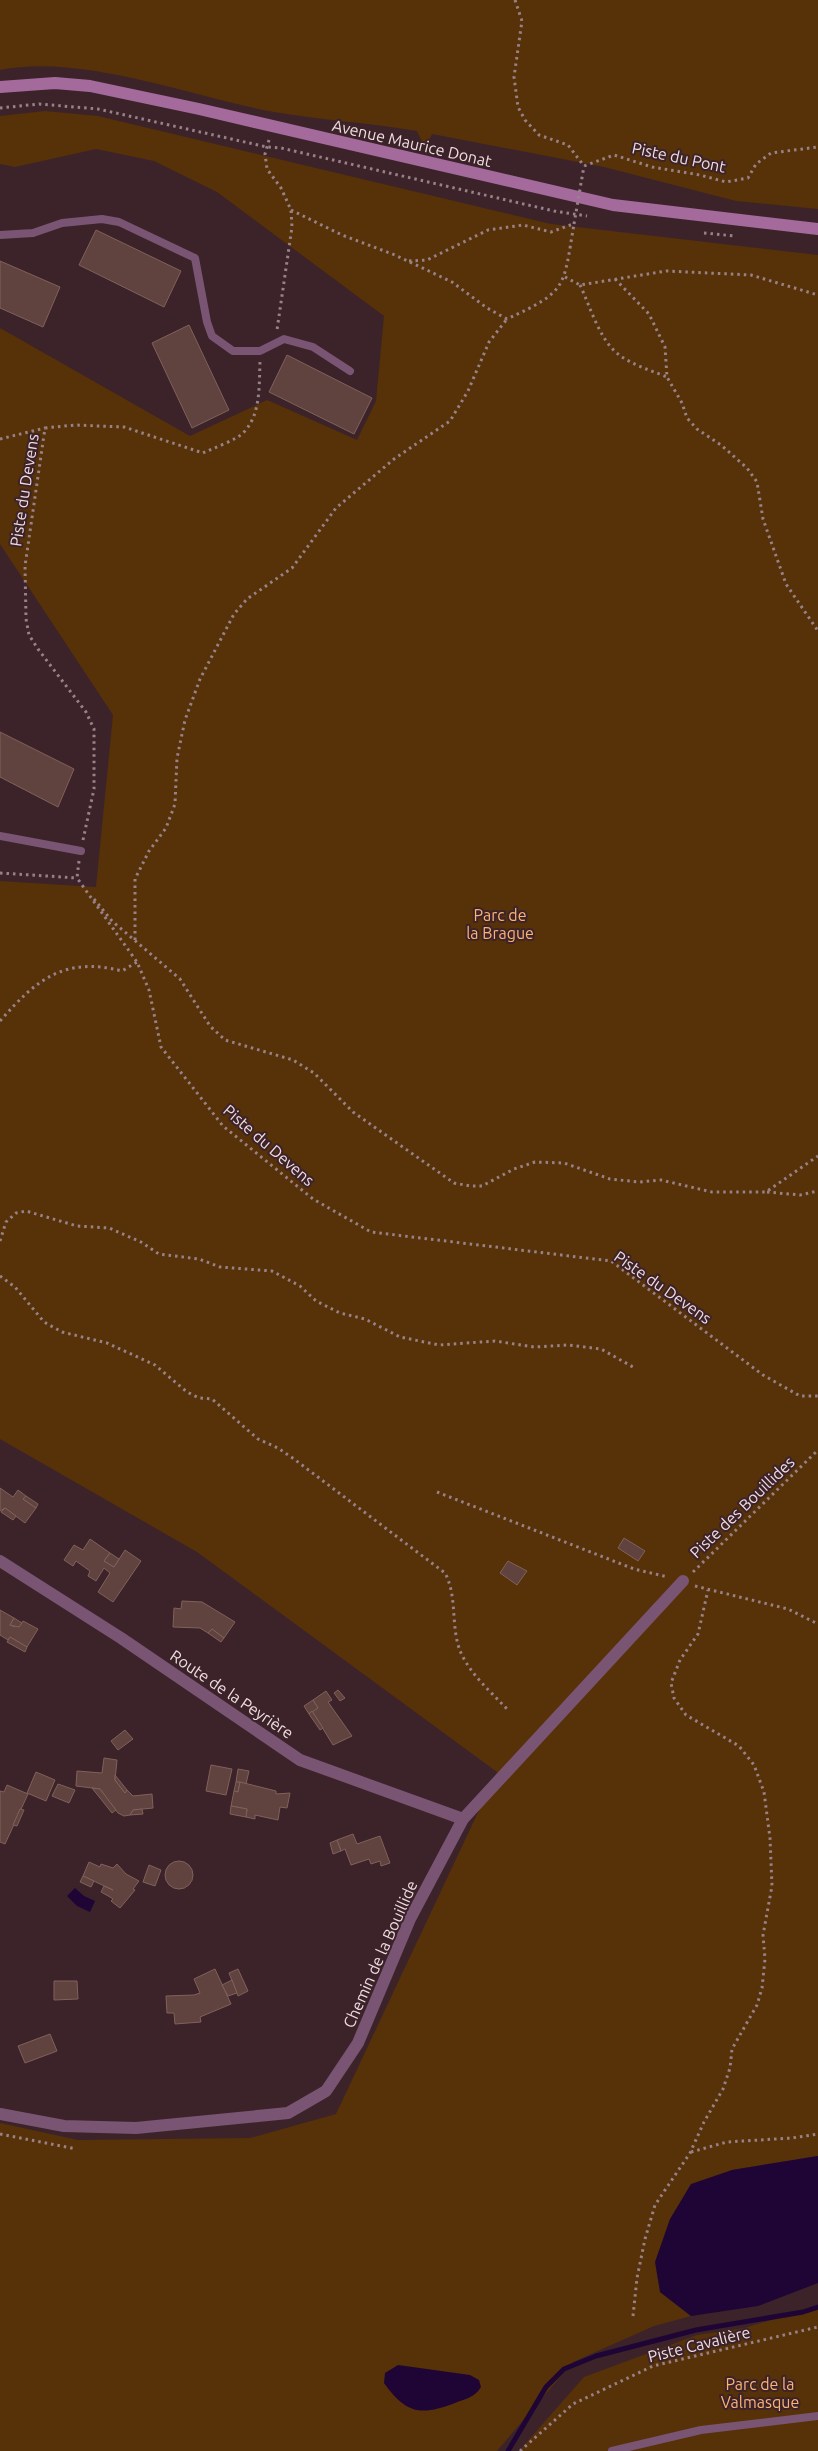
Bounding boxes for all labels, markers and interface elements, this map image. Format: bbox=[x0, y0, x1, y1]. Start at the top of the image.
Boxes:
street label: Avenue Maurice Donat bbox=[331, 116, 494, 170]
street label: Piste du Pont bbox=[630, 138, 728, 176]
street label: Piste du Devens bbox=[6, 432, 42, 548]
park label: Parc de la Brague bbox=[466, 906, 534, 942]
street label: Piste du Devens bbox=[220, 1101, 318, 1189]
street label: Piste du Devens bbox=[611, 1247, 715, 1327]
street label: Piste des Bouillides bbox=[686, 1453, 798, 1561]
street label: Route de la Peyrière bbox=[167, 1646, 297, 1742]
street label: Chemin de la Bouillide bbox=[339, 1878, 421, 2030]
street label: Piste Cavalière bbox=[646, 2323, 752, 2365]
park label: Parc de la Valmasque bbox=[721, 2375, 799, 2411]

